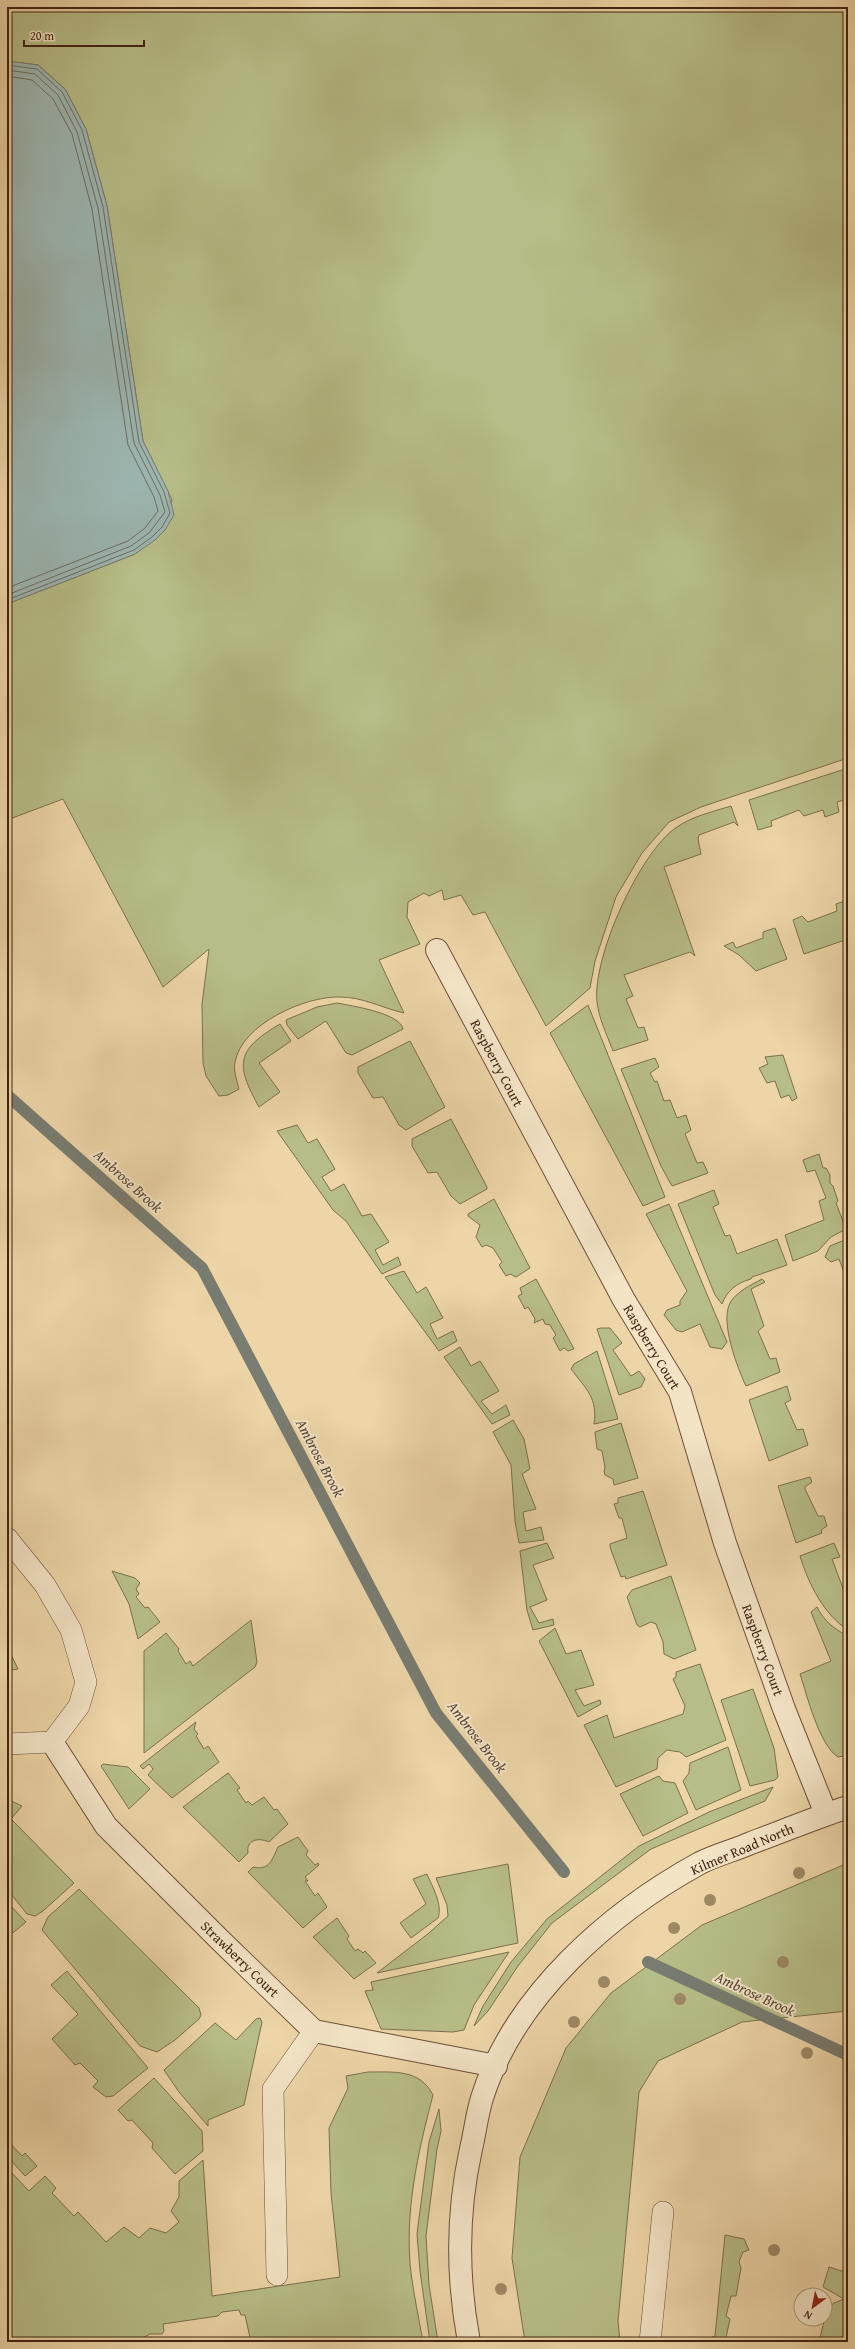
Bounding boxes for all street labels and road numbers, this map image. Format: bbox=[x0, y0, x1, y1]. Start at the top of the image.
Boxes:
street label: Raspberry Court bbox=[466, 1016, 528, 1110]
street label: Raspberry Court bbox=[619, 1301, 685, 1393]
street label: Raspberry Court bbox=[737, 1601, 789, 1699]
street label: Kilmer Road North bbox=[687, 1818, 797, 1880]
street label: Strawberry Court bbox=[196, 1916, 284, 2002]

